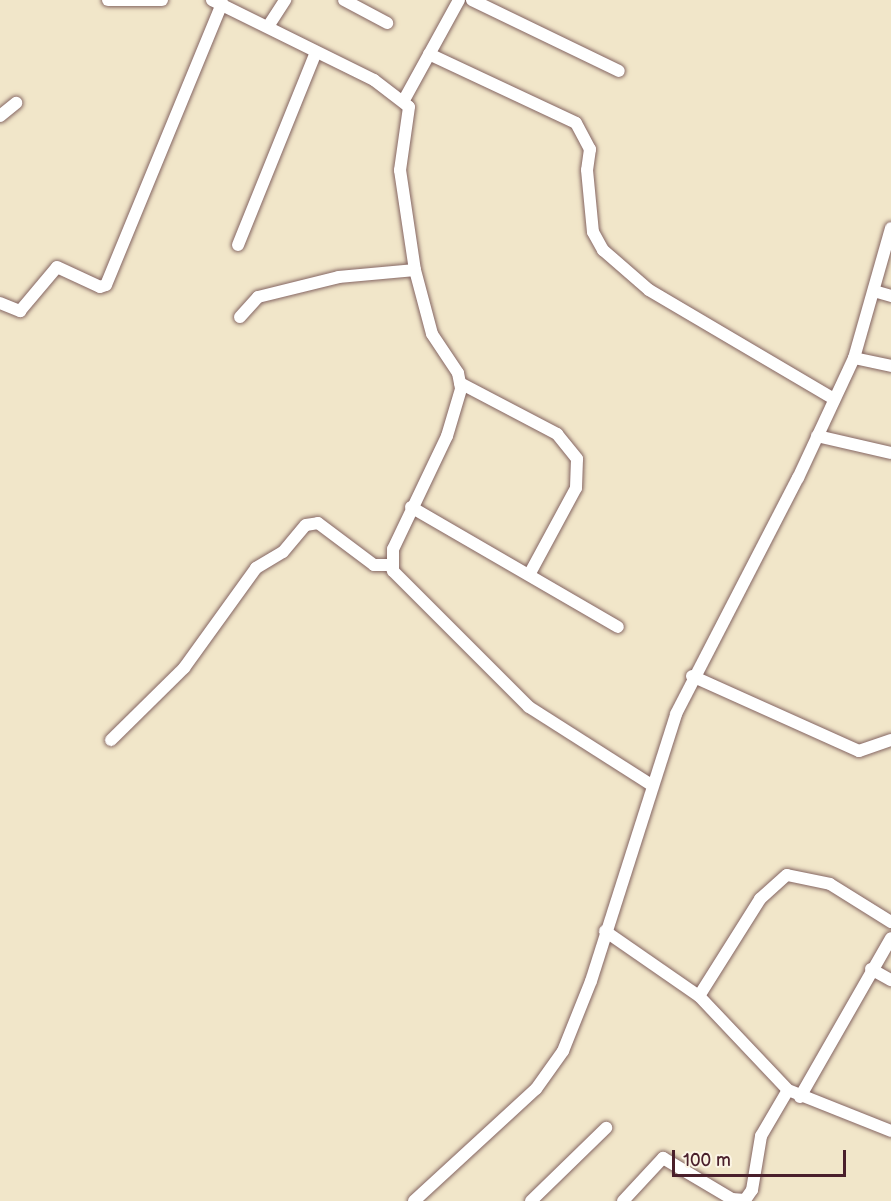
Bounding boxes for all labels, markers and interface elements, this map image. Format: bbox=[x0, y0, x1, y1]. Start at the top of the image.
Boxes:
scale bar bbox=[675, 1138, 849, 1176]
text: 100 m bbox=[683, 1150, 731, 1171]

